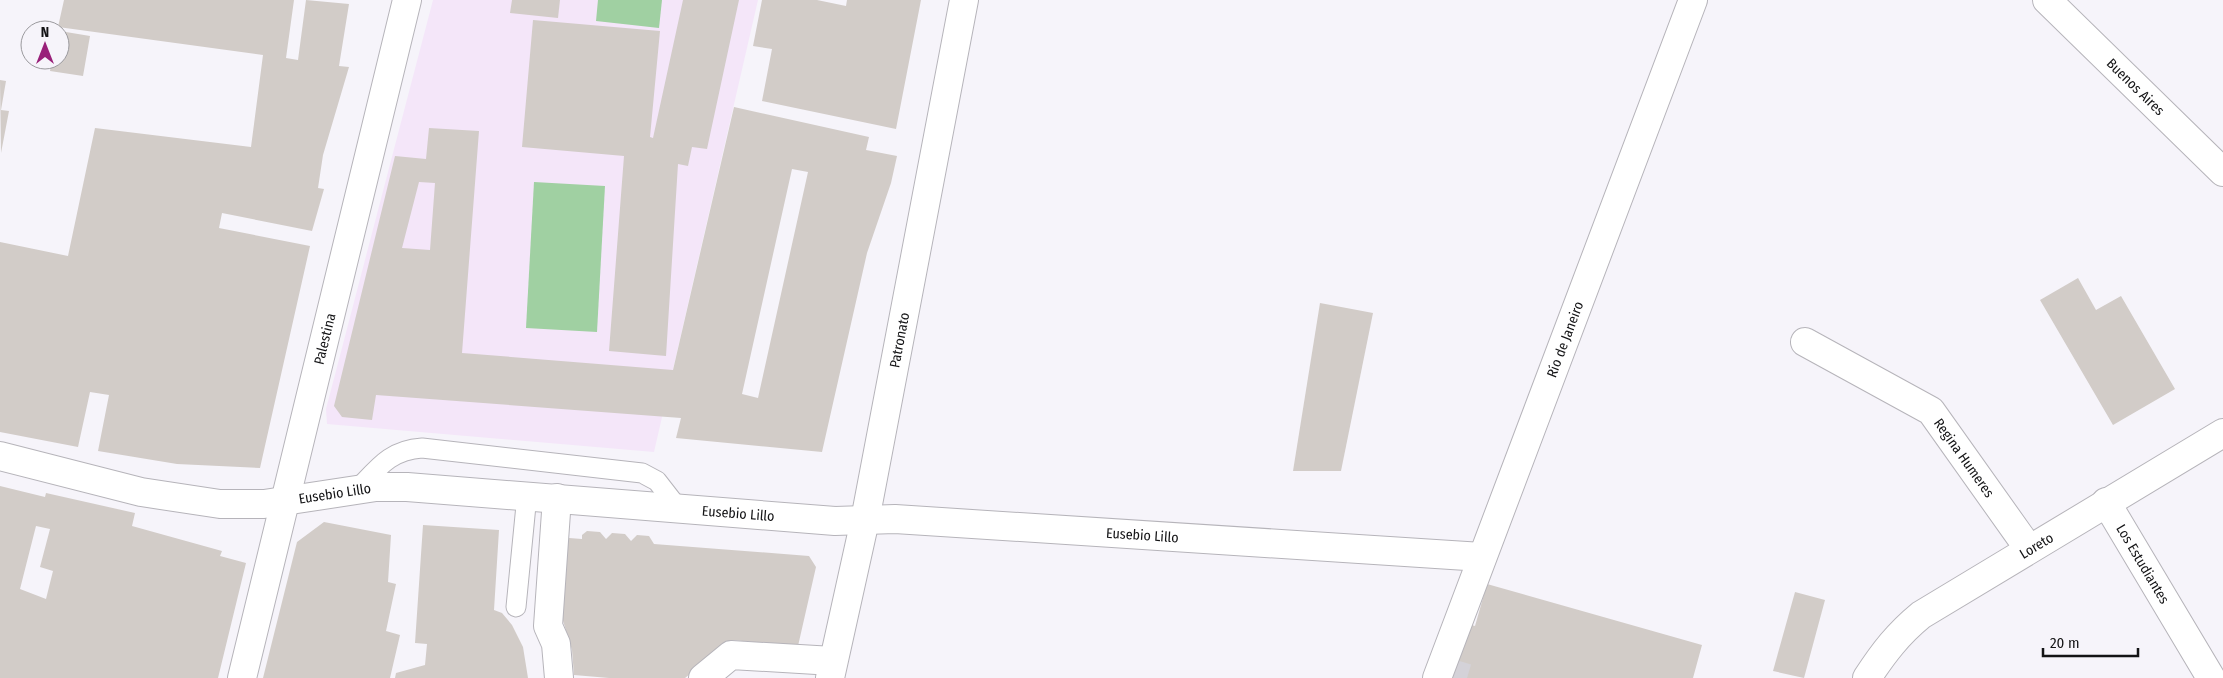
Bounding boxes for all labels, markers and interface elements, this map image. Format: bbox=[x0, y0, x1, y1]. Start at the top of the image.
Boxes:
north arrow bbox=[20, 20, 70, 70]
text: N bbox=[41, 24, 49, 41]
street label: Buenos Aires bbox=[2103, 55, 2168, 119]
street label: Río de Janeiro bbox=[1543, 299, 1587, 380]
street label: Palestina bbox=[311, 311, 339, 366]
street label: Patronato bbox=[886, 311, 913, 369]
street label: Regina Humeres bbox=[1930, 415, 1998, 501]
street label: Eusebio Lillo bbox=[298, 480, 372, 508]
street label: Eusebio Lillo bbox=[701, 502, 775, 525]
street label: Los Estudiantes bbox=[2112, 521, 2173, 607]
street label: Eusebio Lillo bbox=[1106, 525, 1179, 546]
street label: Loreto bbox=[2017, 529, 2057, 563]
scale bar bbox=[2043, 626, 2138, 658]
text: 20 m bbox=[2050, 634, 2080, 652]

